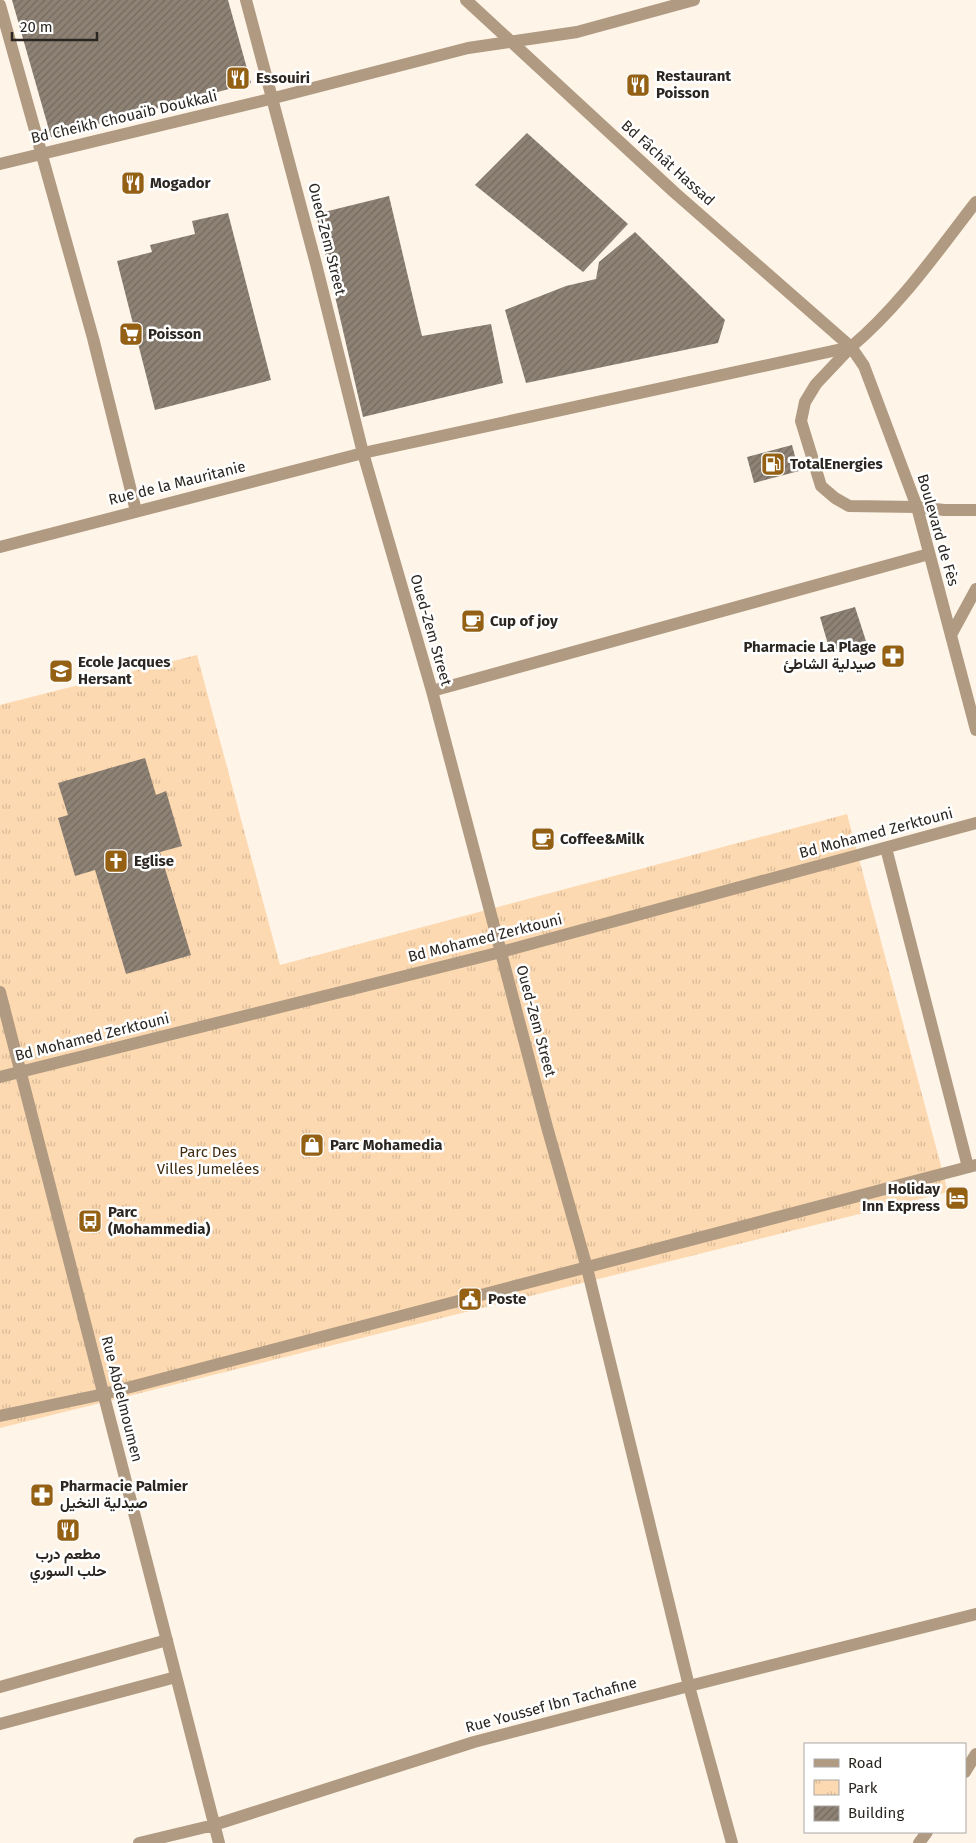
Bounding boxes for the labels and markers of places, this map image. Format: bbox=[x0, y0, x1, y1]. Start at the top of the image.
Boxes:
restaurant icon: Essouiri bbox=[225, 65, 251, 91]
place label: Restaurant Poisson bbox=[656, 67, 731, 102]
place label: Essouiri bbox=[256, 69, 310, 87]
restaurant icon: Restaurant Poisson bbox=[625, 72, 651, 98]
restaurant icon: Mogador bbox=[120, 170, 146, 196]
place label: Mogador bbox=[150, 174, 211, 192]
supermarket icon: Poisson bbox=[118, 321, 144, 347]
place label: Poisson bbox=[148, 325, 201, 343]
fuel station icon: TotalEnergies bbox=[760, 451, 786, 477]
place label: TotalEnergies bbox=[790, 455, 883, 473]
cafe icon: Cup of joy bbox=[460, 608, 486, 634]
place label: Cup of joy bbox=[490, 612, 558, 630]
place label: Pharmacie La Plage صيدلية الشاطئ bbox=[743, 638, 876, 673]
pharmacy icon: Pharmacie La Plage صيدلية الشاطئ bbox=[880, 643, 906, 669]
place label: Ecole Jacques Hersant bbox=[78, 653, 170, 688]
school or university icon: Ecole Jacques Hersant bbox=[48, 658, 74, 684]
cafe icon: Coffee&Milk bbox=[530, 826, 556, 852]
place label: Coffee&Milk bbox=[560, 830, 645, 848]
church icon: Eglise bbox=[103, 848, 129, 874]
place label: Eglise bbox=[134, 852, 174, 870]
shop icon: Parc Mohamedia bbox=[299, 1132, 325, 1158]
place label: Parc Mohamedia bbox=[330, 1136, 443, 1154]
place label: Holiday Inn Express bbox=[862, 1180, 940, 1215]
hotel icon: Holiday Inn Express bbox=[944, 1185, 970, 1211]
place label: Parc (Mohammedia) bbox=[108, 1203, 210, 1238]
bus stop icon: Parc (Mohammedia) bbox=[77, 1208, 103, 1234]
public building icon: Poste bbox=[457, 1286, 483, 1312]
place label: Poste bbox=[488, 1290, 526, 1308]
place label: Pharmacie Palmier صيدلية النخيل bbox=[60, 1477, 189, 1512]
pharmacy icon: Pharmacie Palmier صيدلية النخيل bbox=[29, 1482, 55, 1508]
restaurant icon: مطعم درب حلب السوري bbox=[55, 1517, 81, 1543]
place label: مطعم درب حلب السوري bbox=[30, 1545, 106, 1584]

